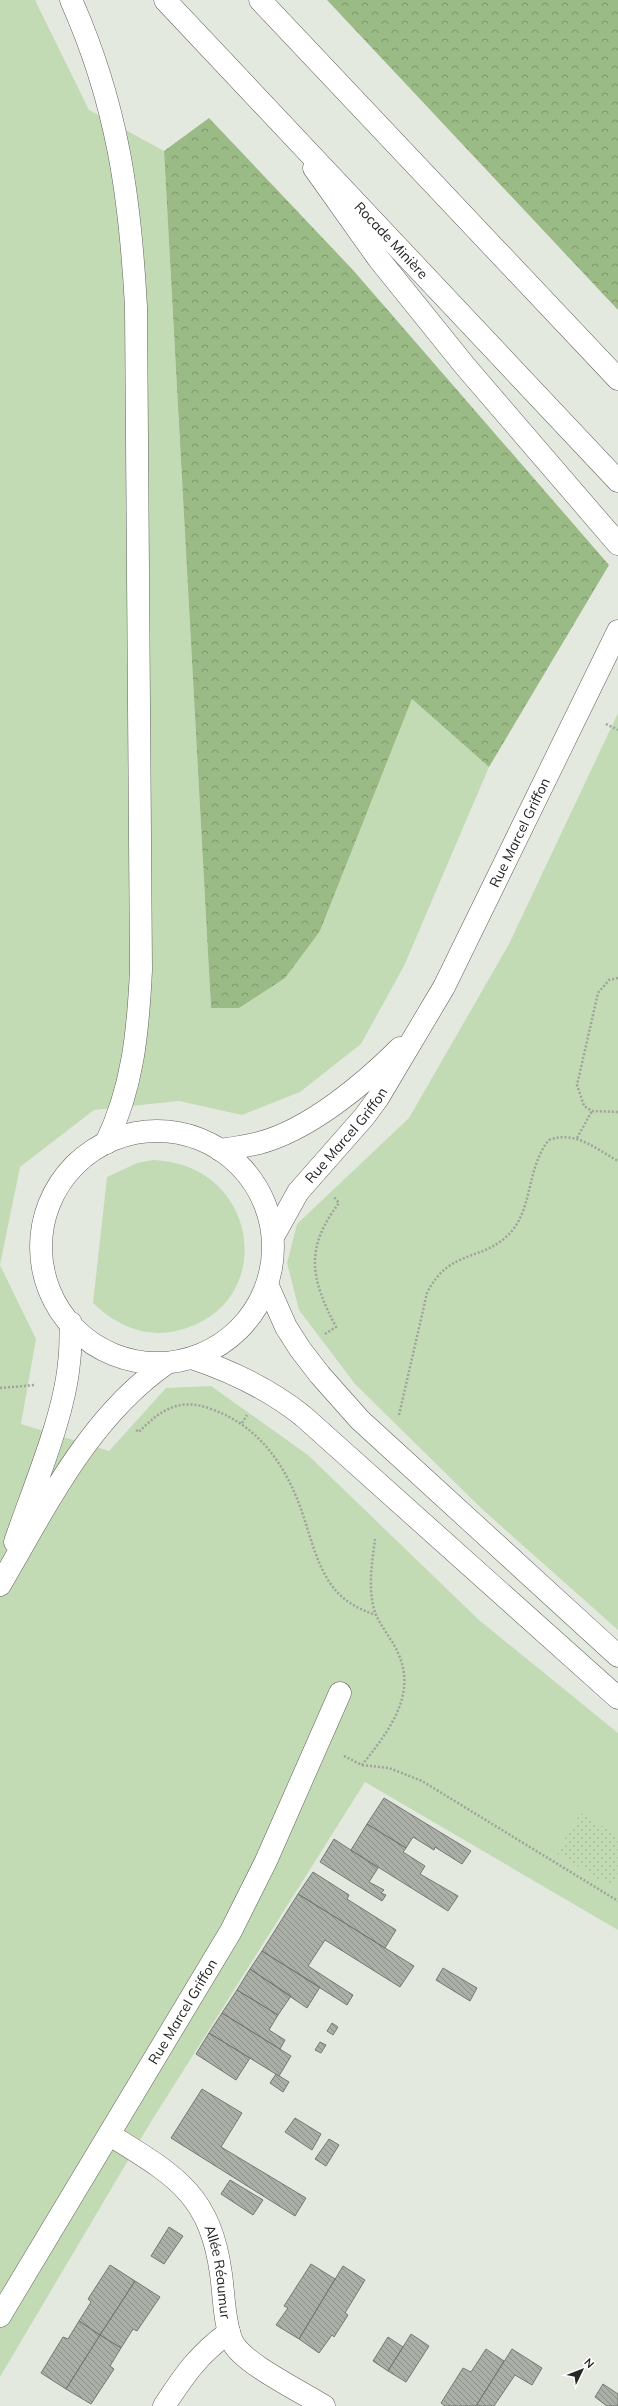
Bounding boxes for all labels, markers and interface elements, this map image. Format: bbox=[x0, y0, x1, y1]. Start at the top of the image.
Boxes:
street label: Rocade Minière bbox=[351, 198, 432, 283]
street label: Rue Marcel Griffon bbox=[485, 775, 554, 890]
street label: Rue Marcel Griffon bbox=[301, 1084, 391, 1187]
street label: Rue Marcel Griffon bbox=[144, 1956, 221, 2068]
street label: Allée Réaumur bbox=[200, 2222, 235, 2321]
north arrow bbox=[562, 2350, 602, 2390]
text: N bbox=[581, 2355, 597, 2371]

